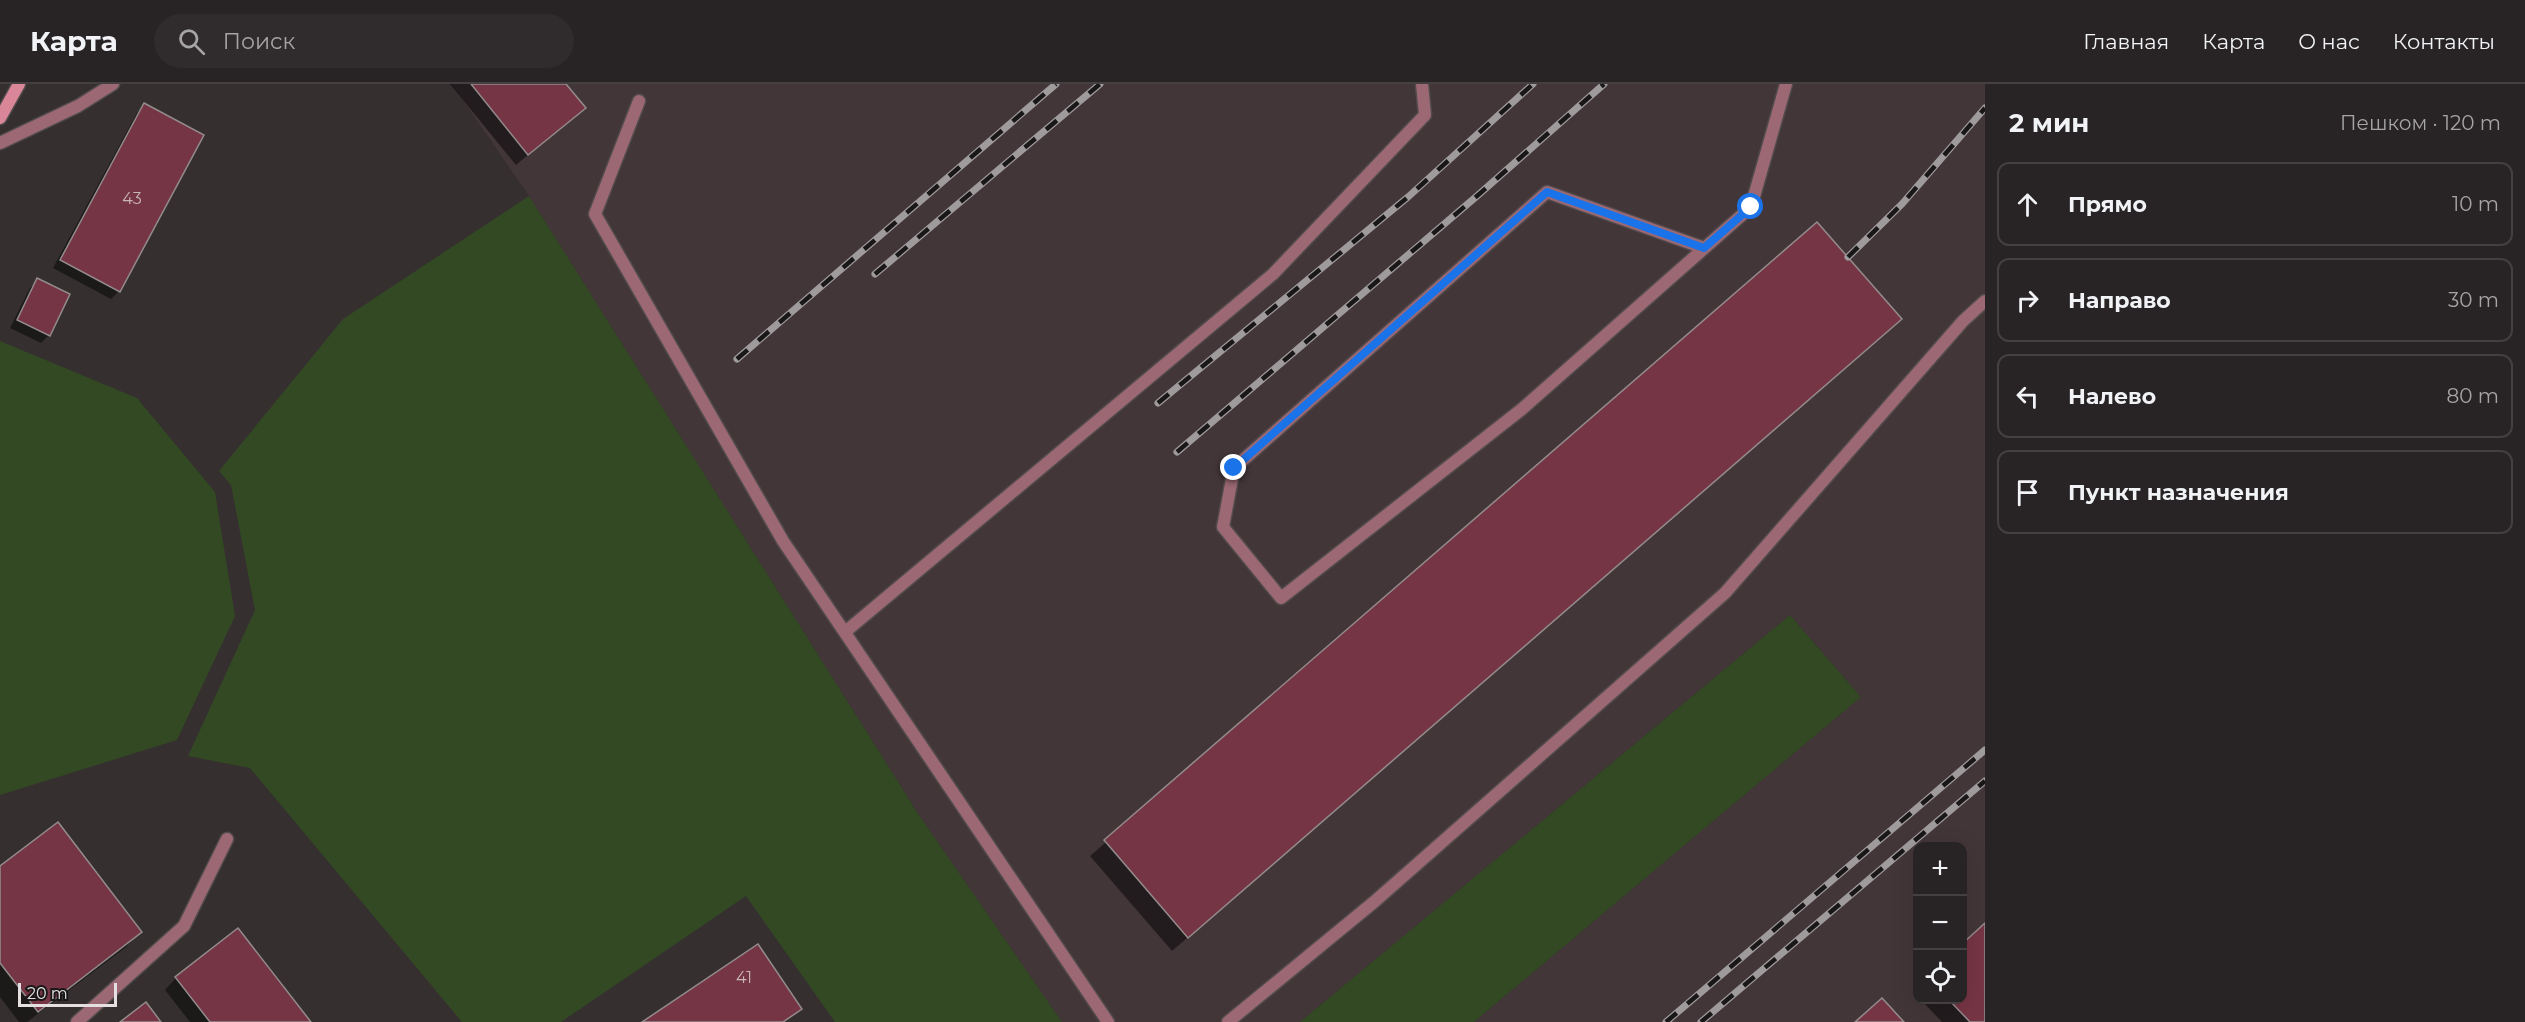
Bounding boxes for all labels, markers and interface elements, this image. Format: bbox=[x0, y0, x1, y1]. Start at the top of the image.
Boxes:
search box bbox=[154, 14, 574, 68]
text: Карта bbox=[30, 24, 118, 58]
icon: search bbox=[175, 25, 208, 58]
text: Поиск bbox=[223, 28, 295, 55]
text: Главная bbox=[2083, 29, 2169, 54]
text: Карта bbox=[2202, 29, 2265, 54]
text: О нас bbox=[2298, 29, 2360, 54]
text: Контакты bbox=[2393, 29, 2495, 54]
text: 2 мин bbox=[2009, 107, 2089, 139]
text: Пешком · 120 m bbox=[2340, 111, 2501, 135]
icon: ahead bbox=[2011, 188, 2044, 221]
house number: 43 bbox=[122, 189, 142, 208]
text: Прямо bbox=[2068, 191, 2147, 218]
text: 10 m bbox=[2452, 192, 2499, 216]
route start bbox=[1737, 193, 1763, 219]
icon: right bbox=[2011, 284, 2044, 317]
text: Направо bbox=[2068, 287, 2171, 314]
text: 30 m bbox=[2448, 288, 2499, 312]
icon: left bbox=[2011, 380, 2044, 413]
text: Налево bbox=[2068, 383, 2156, 410]
text: 80 m bbox=[2447, 384, 2499, 408]
route end bbox=[1220, 454, 1246, 480]
icon: arrive bbox=[2011, 476, 2044, 509]
text: Пункт назначения bbox=[2068, 479, 2289, 506]
map controls bbox=[1913, 842, 1967, 1004]
button: + bbox=[1913, 842, 1967, 896]
button: − bbox=[1913, 896, 1967, 950]
button: locate bbox=[1913, 950, 1967, 1004]
house number: 41 bbox=[736, 968, 752, 987]
scale bar bbox=[18, 980, 117, 1008]
text: 20 m bbox=[27, 984, 68, 1003]

